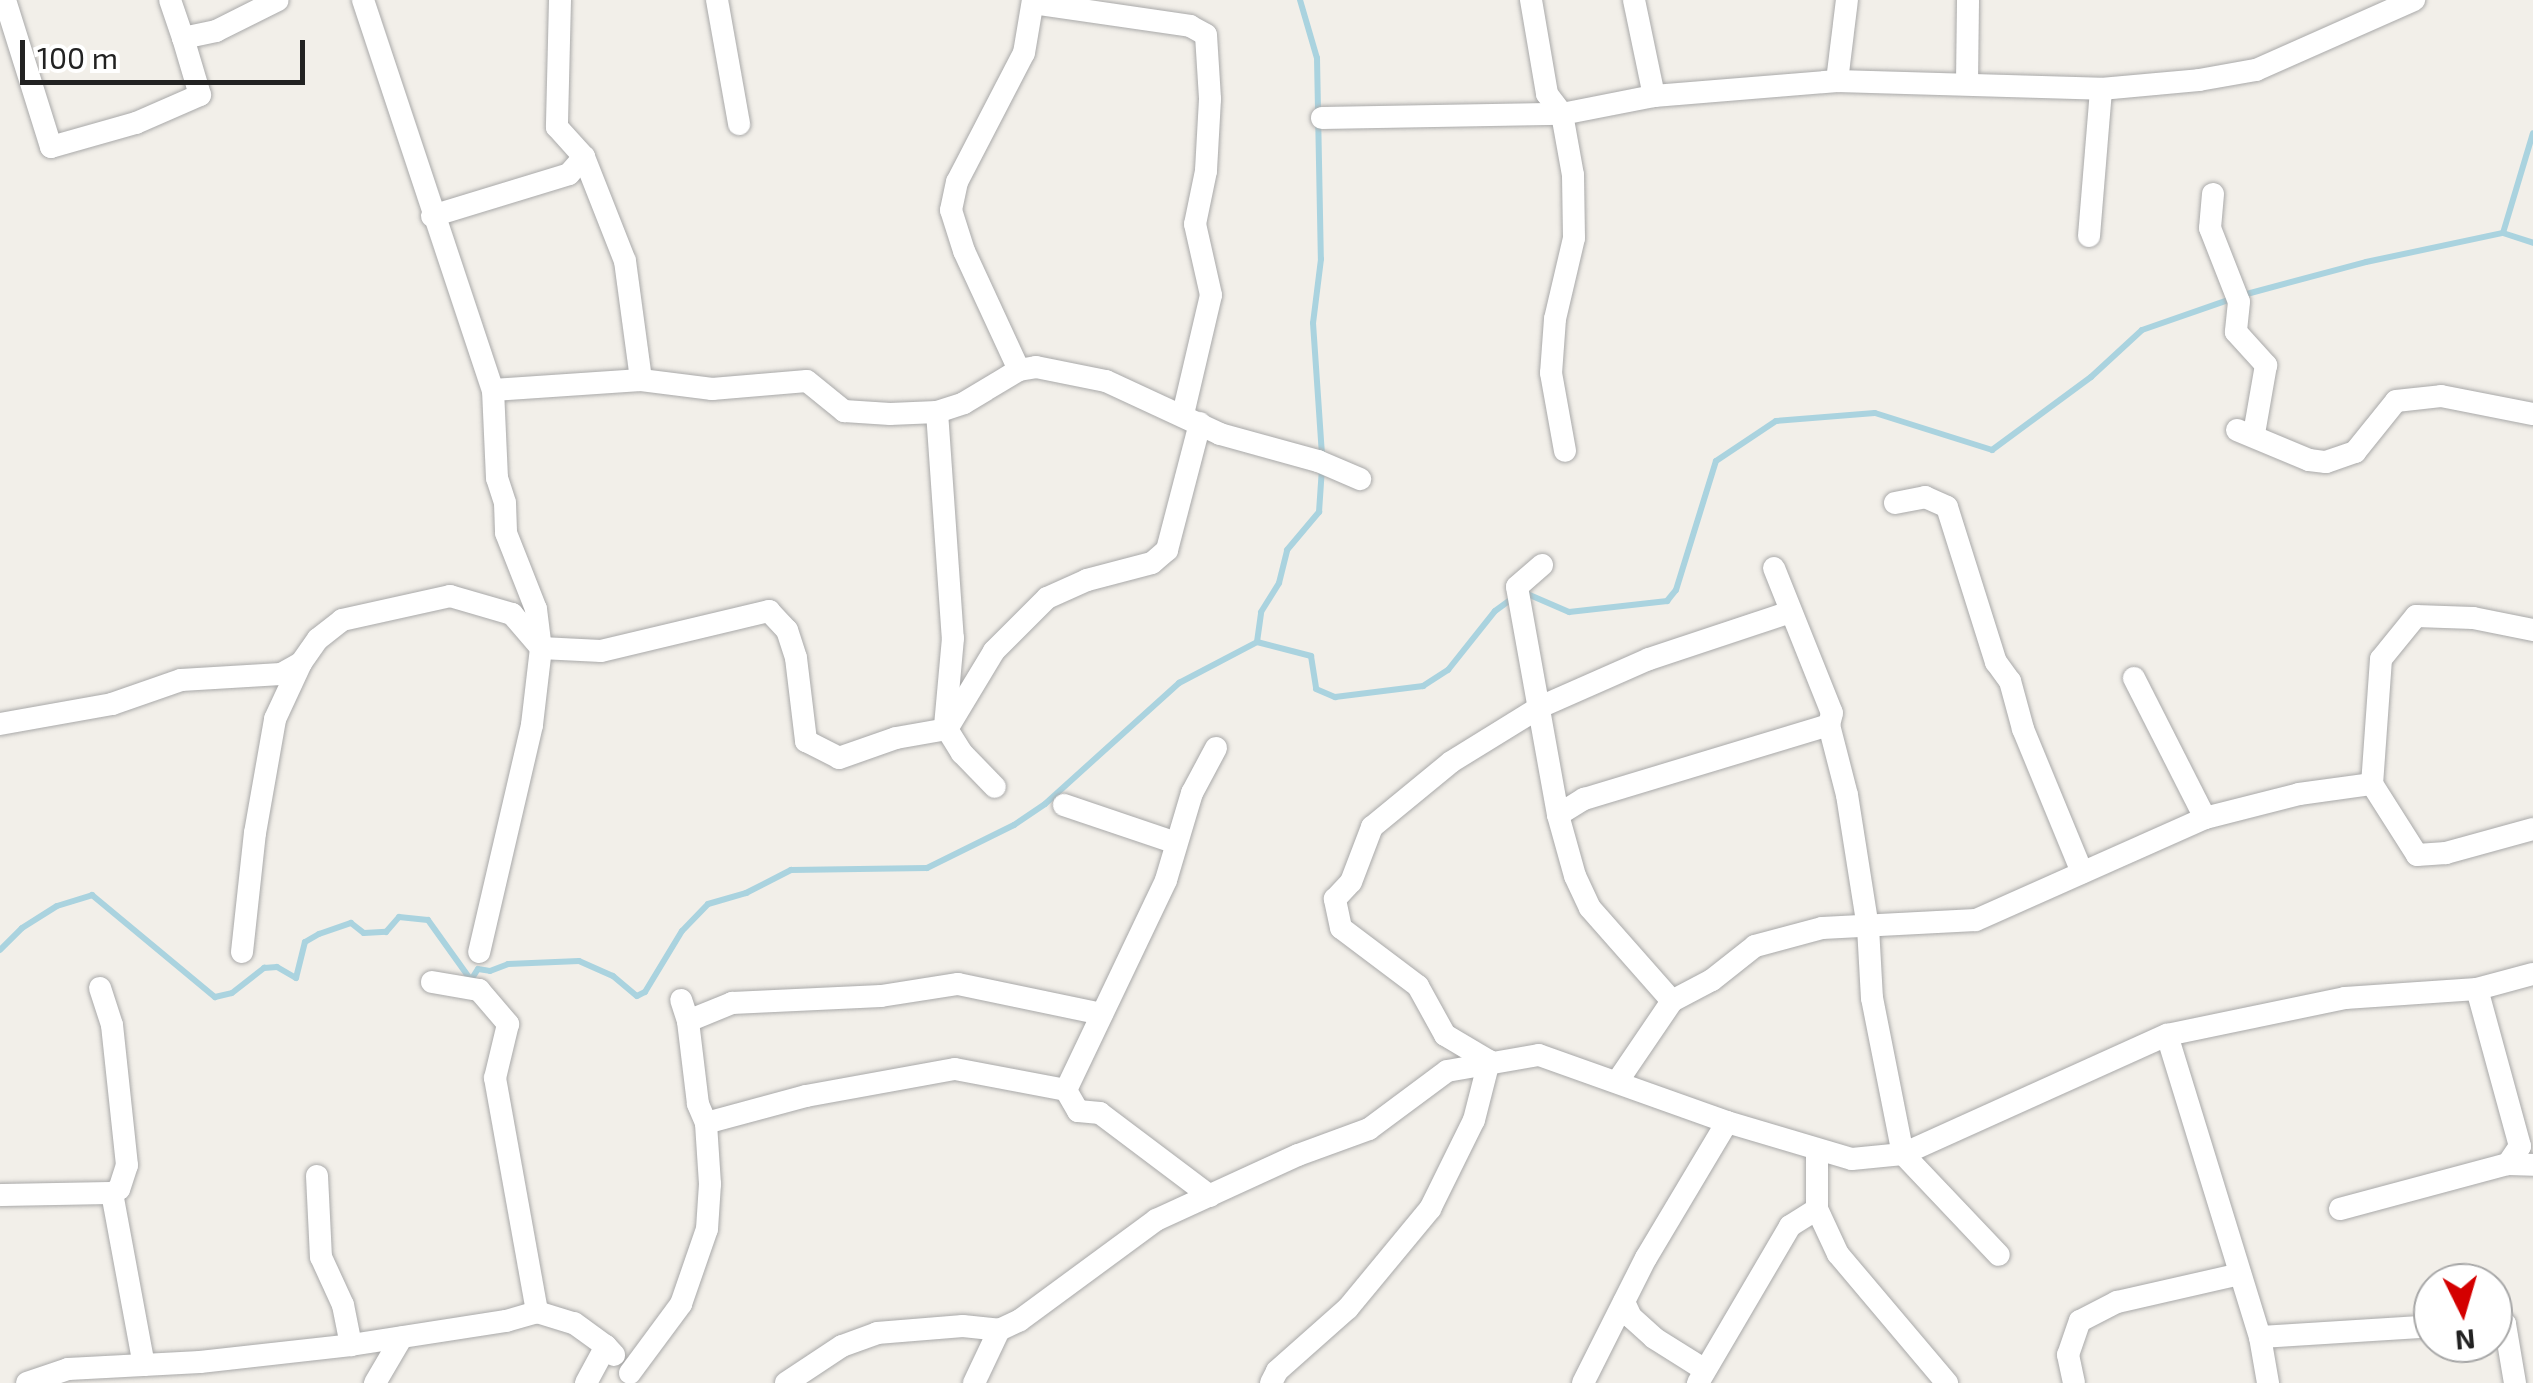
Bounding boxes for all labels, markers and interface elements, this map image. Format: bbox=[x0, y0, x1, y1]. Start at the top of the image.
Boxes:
scale bar bbox=[25, 20, 310, 82]
text: 100 m bbox=[37, 39, 118, 75]
north arrow bbox=[2413, 1263, 2513, 1363]
text: N bbox=[2454, 1323, 2477, 1359]

